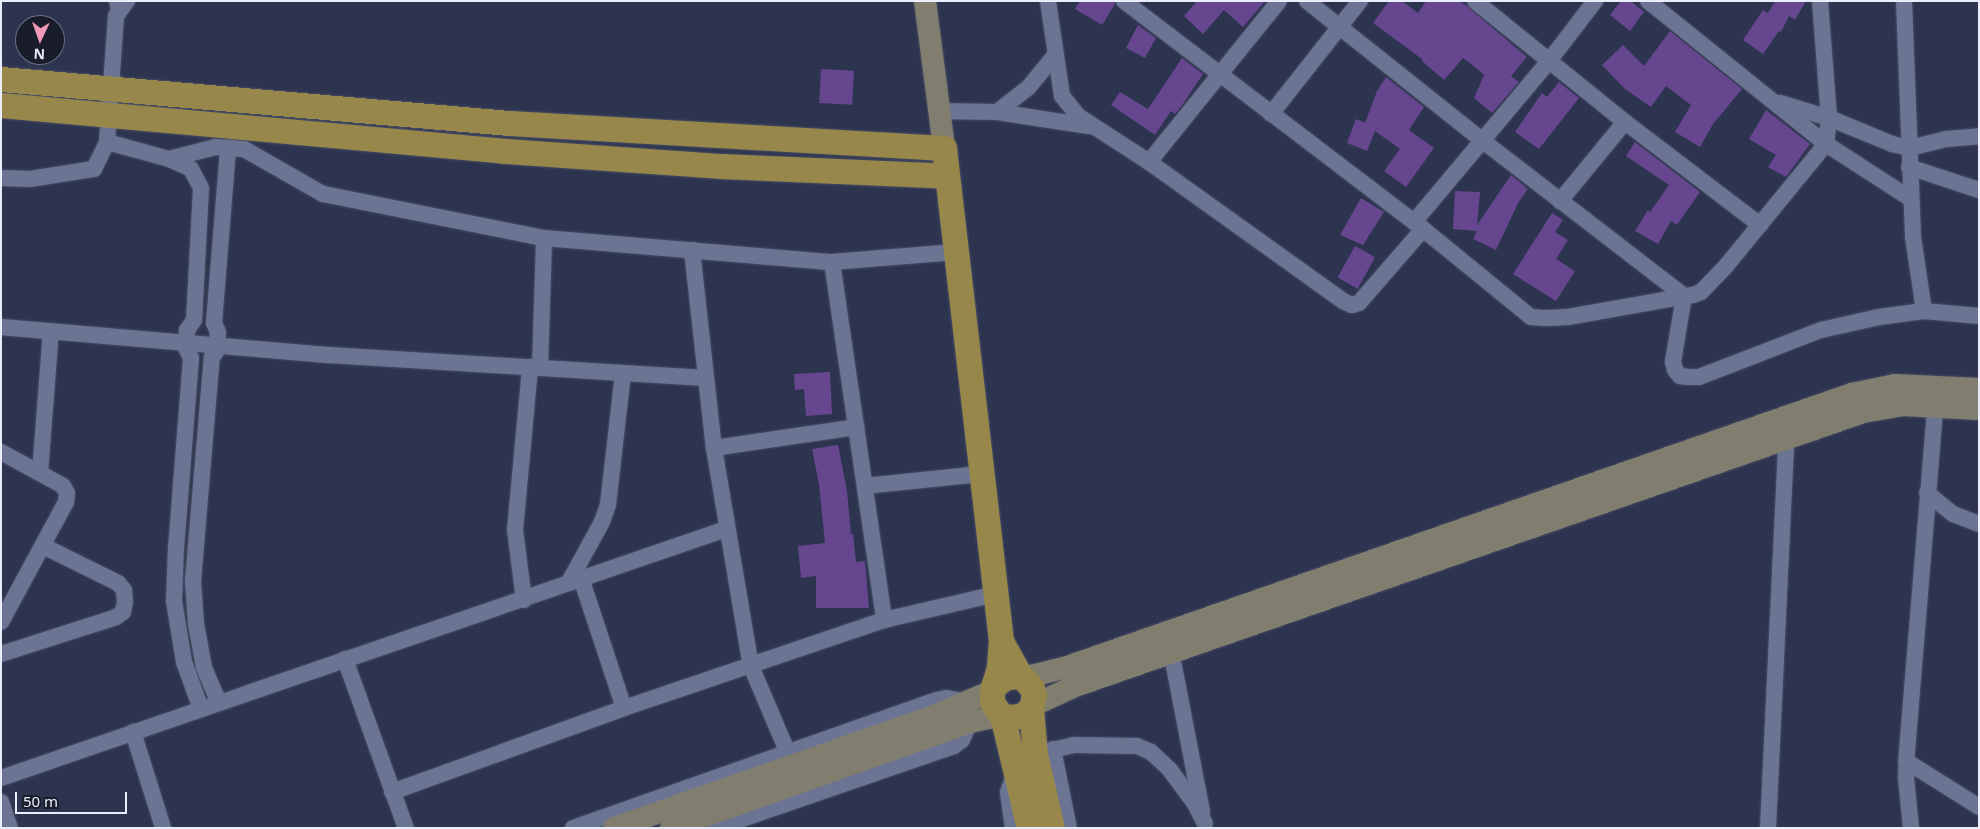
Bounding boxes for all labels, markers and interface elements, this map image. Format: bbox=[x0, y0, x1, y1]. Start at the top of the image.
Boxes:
north arrow bbox=[15, 15, 65, 65]
text: N bbox=[33, 45, 45, 64]
scale bar bbox=[18, 782, 130, 814]
text: 50 m bbox=[23, 791, 58, 811]

